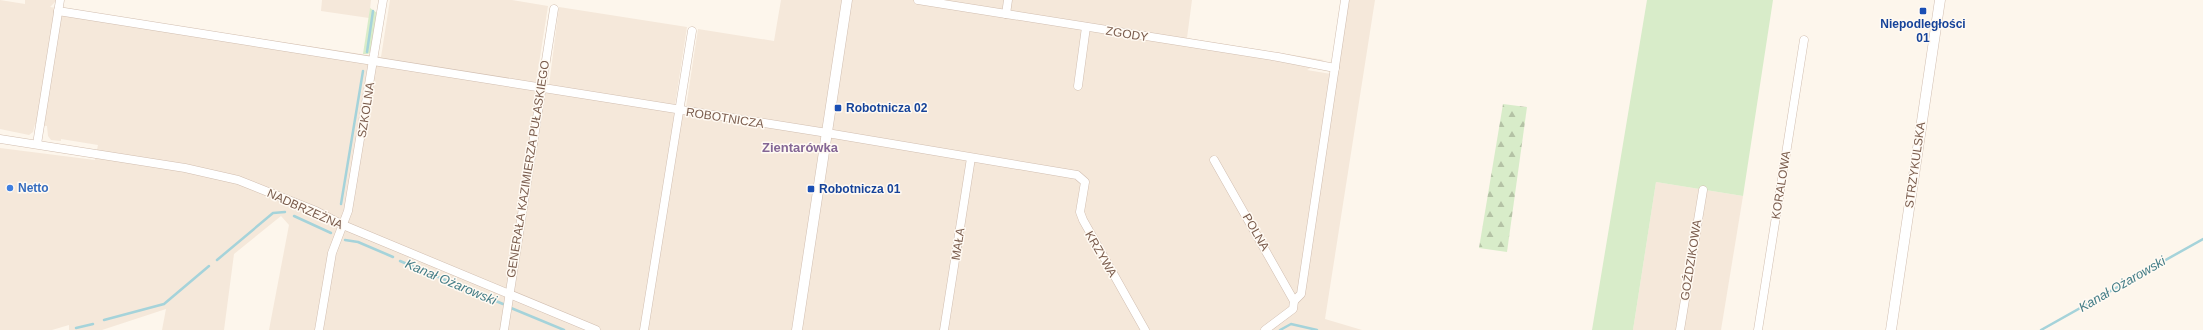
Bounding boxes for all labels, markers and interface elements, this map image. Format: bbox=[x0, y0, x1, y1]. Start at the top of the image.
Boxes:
marker: Niepodległości 01 bbox=[1918, 6, 1928, 16]
place label: Niepodległości 01 bbox=[1880, 17, 1966, 45]
street label: ZGODY bbox=[1105, 24, 1149, 44]
street label: GENERAŁA KAZIMIERZA PUŁASKIEGO bbox=[504, 59, 552, 279]
street label: SZKOLNA bbox=[355, 81, 377, 139]
place label: Robotnicza 02 bbox=[846, 101, 928, 115]
marker: Robotnicza 02 bbox=[833, 103, 843, 113]
street label: ROBOTNICZA bbox=[685, 105, 765, 131]
street label: STRZYKULSKA bbox=[1902, 121, 1928, 209]
district label: Zientarówka bbox=[762, 140, 839, 155]
street label: KORALOWA bbox=[1769, 150, 1793, 220]
place label: Netto bbox=[18, 181, 49, 195]
place label: Robotnicza 01 bbox=[819, 182, 901, 196]
marker: Netto bbox=[5, 183, 15, 193]
marker: Robotnicza 01 bbox=[806, 184, 816, 194]
street label: NADBRZEŻNA bbox=[265, 186, 345, 232]
street label: POLNA bbox=[1240, 211, 1272, 253]
street label: GOŹDZIKOWA bbox=[1677, 218, 1704, 301]
street label: MAŁA bbox=[949, 227, 967, 261]
street label: KRZYWA bbox=[1082, 228, 1120, 280]
water label: Kanał Ożarowski bbox=[2076, 253, 2169, 315]
water label: Kanał Ożarowski bbox=[403, 256, 500, 308]

